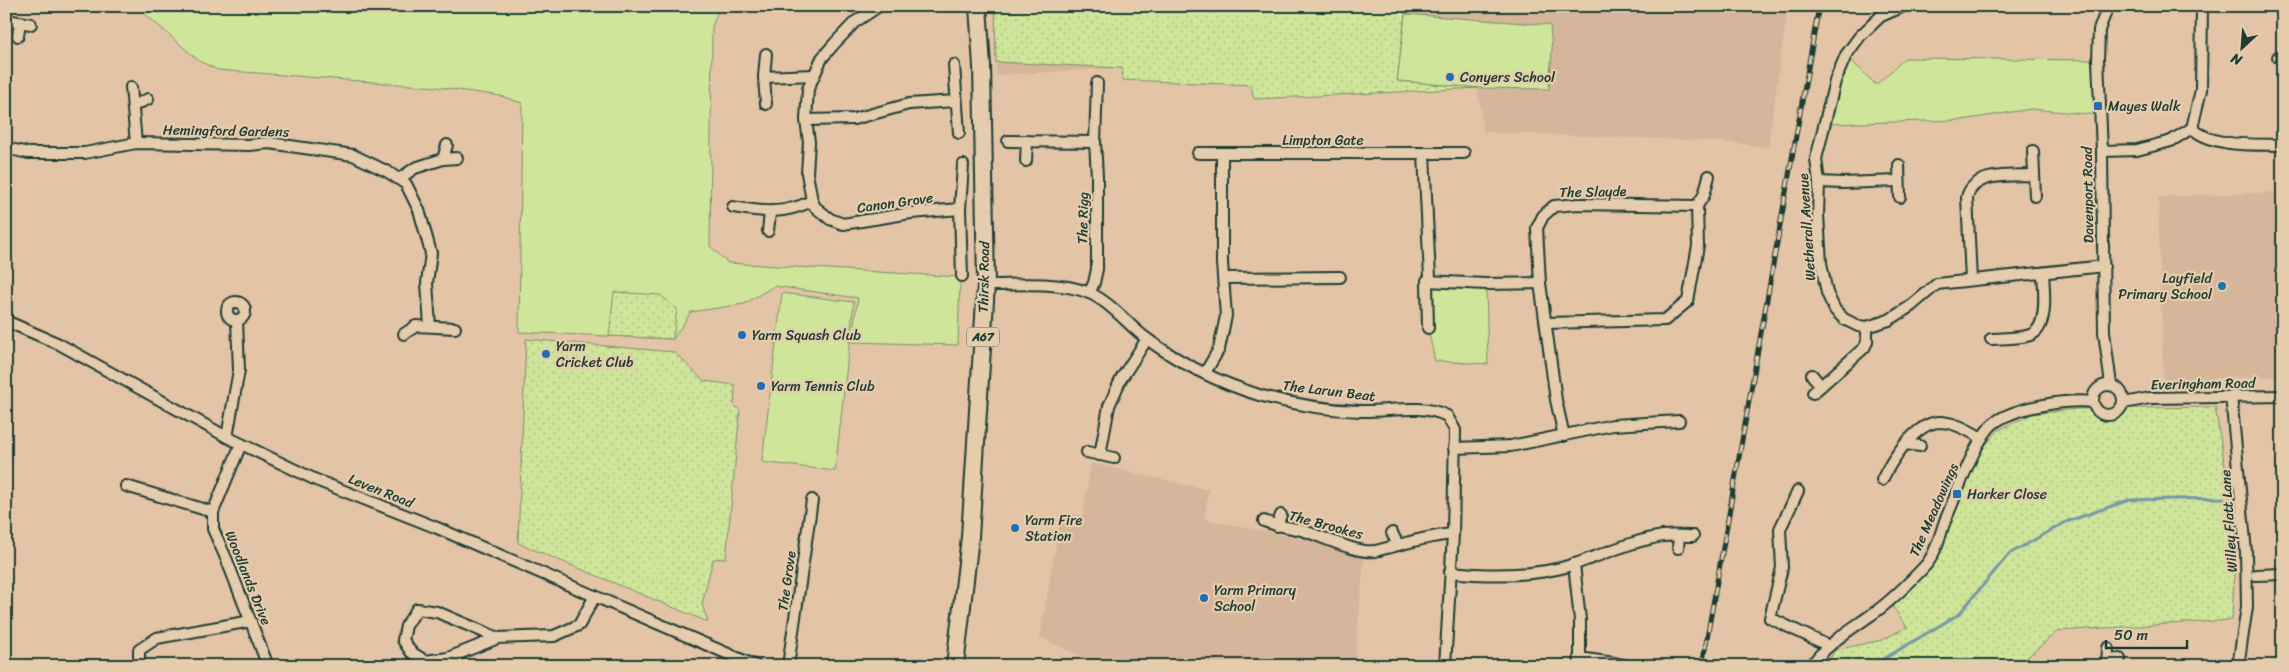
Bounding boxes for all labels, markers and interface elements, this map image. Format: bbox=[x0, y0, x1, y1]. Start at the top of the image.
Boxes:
north arrow bbox=[2216, 22, 2266, 72]
text: N bbox=[2226, 46, 2247, 73]
place label: Conyers School bbox=[1460, 65, 1556, 90]
marker: Conyers School bbox=[1444, 71, 1456, 83]
place label: Mayes Walk bbox=[2108, 94, 2181, 119]
marker: Mayes Walk bbox=[2092, 100, 2104, 112]
street label: Hemingford Gardens bbox=[163, 117, 290, 145]
street label: Limpton Gate bbox=[1282, 128, 1364, 153]
street label: Davenport Road bbox=[2075, 145, 2101, 243]
street label: Wetherall Avenue bbox=[1791, 172, 1823, 282]
street label: The Slayde bbox=[1559, 179, 1627, 205]
street label: Canon Grove bbox=[855, 185, 935, 221]
street label: The Rigg bbox=[1070, 192, 1096, 244]
street label: Thirsk Road bbox=[971, 239, 997, 313]
place label: Layfield Primary School bbox=[2118, 266, 2214, 307]
marker: Layfield Primary School bbox=[2216, 280, 2228, 292]
place label: Yarm Squash Club bbox=[752, 323, 861, 348]
road number: A67 bbox=[967, 328, 999, 347]
marker: Yarm Squash Club bbox=[736, 329, 748, 341]
place label: Yarm Cricket Club bbox=[556, 334, 634, 375]
marker: Yarm Cricket Club bbox=[540, 348, 552, 360]
street label: Everingham Road bbox=[2151, 371, 2257, 397]
street label: The Larun Beat bbox=[1281, 373, 1377, 409]
place label: Yarm Tennis Club bbox=[771, 374, 875, 399]
marker: Yarm Tennis Club bbox=[755, 380, 767, 392]
street label: The Meadowings bbox=[1902, 459, 1966, 561]
street label: Leven Road bbox=[345, 467, 419, 516]
street label: Willey Flatt Lane bbox=[2213, 469, 2245, 573]
place label: Harker Close bbox=[1967, 482, 2047, 507]
marker: Harker Close bbox=[1951, 488, 1963, 500]
street label: The Brookes bbox=[1286, 503, 1366, 547]
place label: Yarm Fire Station bbox=[1025, 508, 1083, 549]
marker: Yarm Fire Station bbox=[1009, 522, 1021, 534]
street label: Woodlands Drive bbox=[218, 527, 278, 629]
street label: The Grove bbox=[770, 549, 804, 613]
place label: Yarm Primary School bbox=[1214, 578, 1297, 619]
marker: Yarm Primary School bbox=[1198, 592, 1210, 604]
scale bar bbox=[2106, 617, 2188, 649]
text: 50 m bbox=[2114, 622, 2149, 648]

